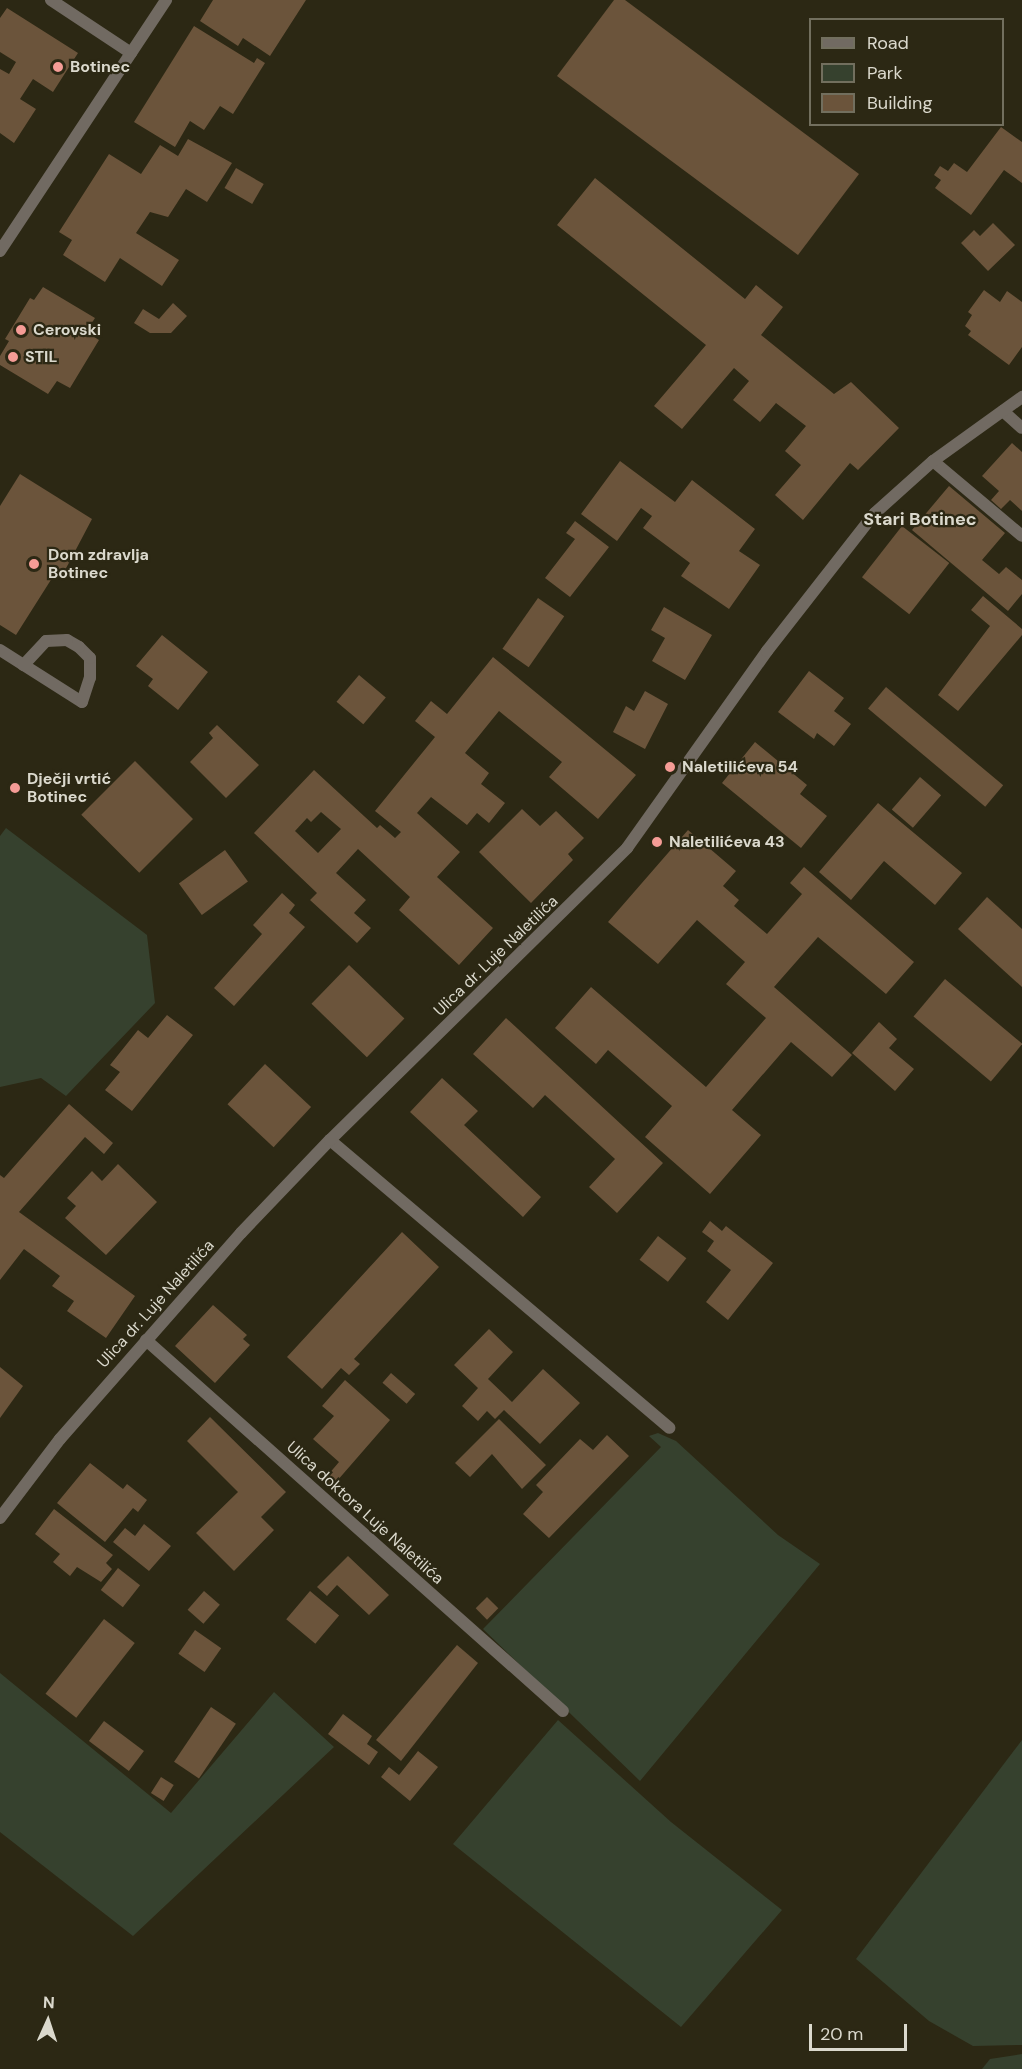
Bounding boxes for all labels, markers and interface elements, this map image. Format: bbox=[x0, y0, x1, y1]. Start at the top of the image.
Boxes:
legend bbox=[809, 18, 1004, 126]
text: Road bbox=[867, 31, 909, 55]
place label: Botinec bbox=[70, 57, 130, 77]
marker: Botinec bbox=[51, 60, 65, 74]
text: Park bbox=[867, 61, 903, 85]
text: Building bbox=[867, 91, 932, 115]
place label: Cerovski bbox=[33, 320, 101, 340]
marker: Cerovski bbox=[14, 323, 28, 337]
place label: STIL bbox=[25, 347, 57, 367]
marker: STIL bbox=[6, 350, 20, 364]
district label: Stari Botinec bbox=[863, 508, 977, 530]
place label: Dom zdravlja Botinec bbox=[48, 545, 149, 583]
marker: Dom zdravlja Botinec bbox=[25, 555, 43, 573]
place label: Naletilićeva 54 bbox=[682, 757, 798, 777]
marker: Naletilićeva 54 bbox=[663, 760, 677, 774]
place label: Dječji vrtić Botinec bbox=[27, 769, 111, 807]
marker: Dječji vrtić Botinec bbox=[8, 781, 22, 795]
place label: Naletilićeva 43 bbox=[669, 832, 785, 852]
marker: Naletilićeva 43 bbox=[650, 835, 664, 849]
street label: Ulica dr. Luje Naletilića bbox=[430, 892, 562, 1020]
street label: Ulica dr. Luje Naletilića bbox=[94, 1236, 218, 1372]
street label: Ulica doktora Luje Naletilića bbox=[283, 1437, 447, 1589]
north arrow bbox=[18, 1991, 78, 2051]
text: N bbox=[43, 1992, 55, 2013]
scale bar bbox=[812, 2012, 910, 2050]
text: 20 m bbox=[820, 2022, 863, 2046]

